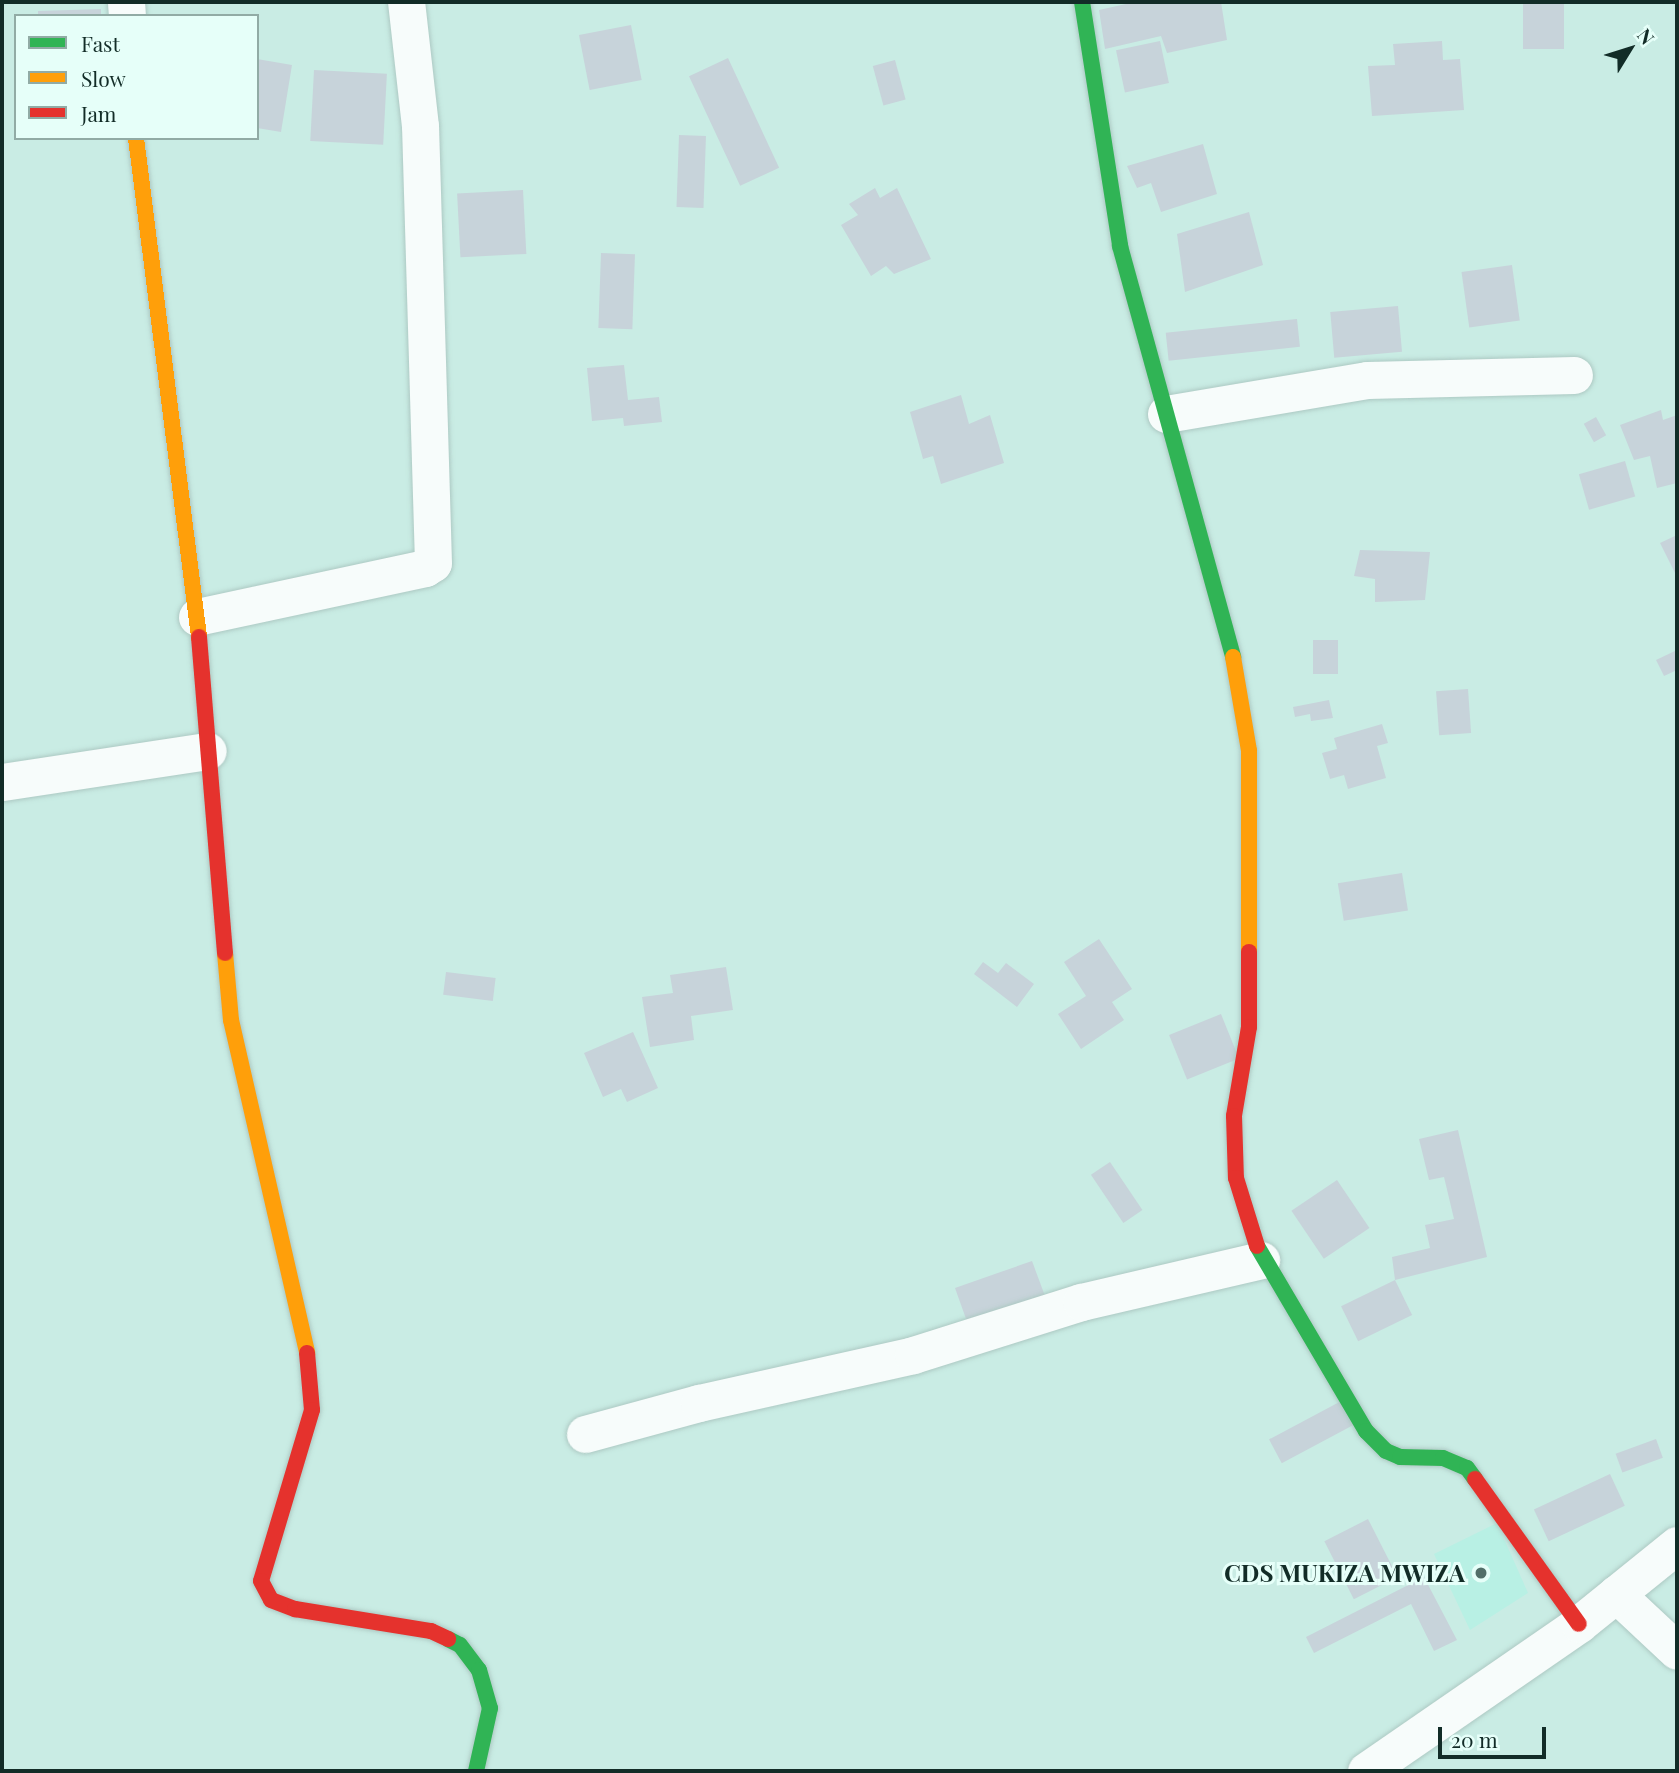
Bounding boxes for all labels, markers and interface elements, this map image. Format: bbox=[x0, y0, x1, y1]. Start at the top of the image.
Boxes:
legend bbox=[14, 14, 259, 140]
north arrow bbox=[1595, 14, 1665, 84]
text: N bbox=[1632, 23, 1661, 49]
text: Fast bbox=[81, 29, 120, 57]
text: Slow bbox=[81, 64, 126, 92]
text: Jam bbox=[81, 99, 117, 127]
place label: CDS MUKIZA MWIZA bbox=[1224, 1559, 1465, 1587]
marker: CDS MUKIZA MWIZA bbox=[1471, 1563, 1491, 1583]
scale bar bbox=[1441, 1714, 1550, 1758]
text: 20 m bbox=[1451, 1725, 1498, 1753]

